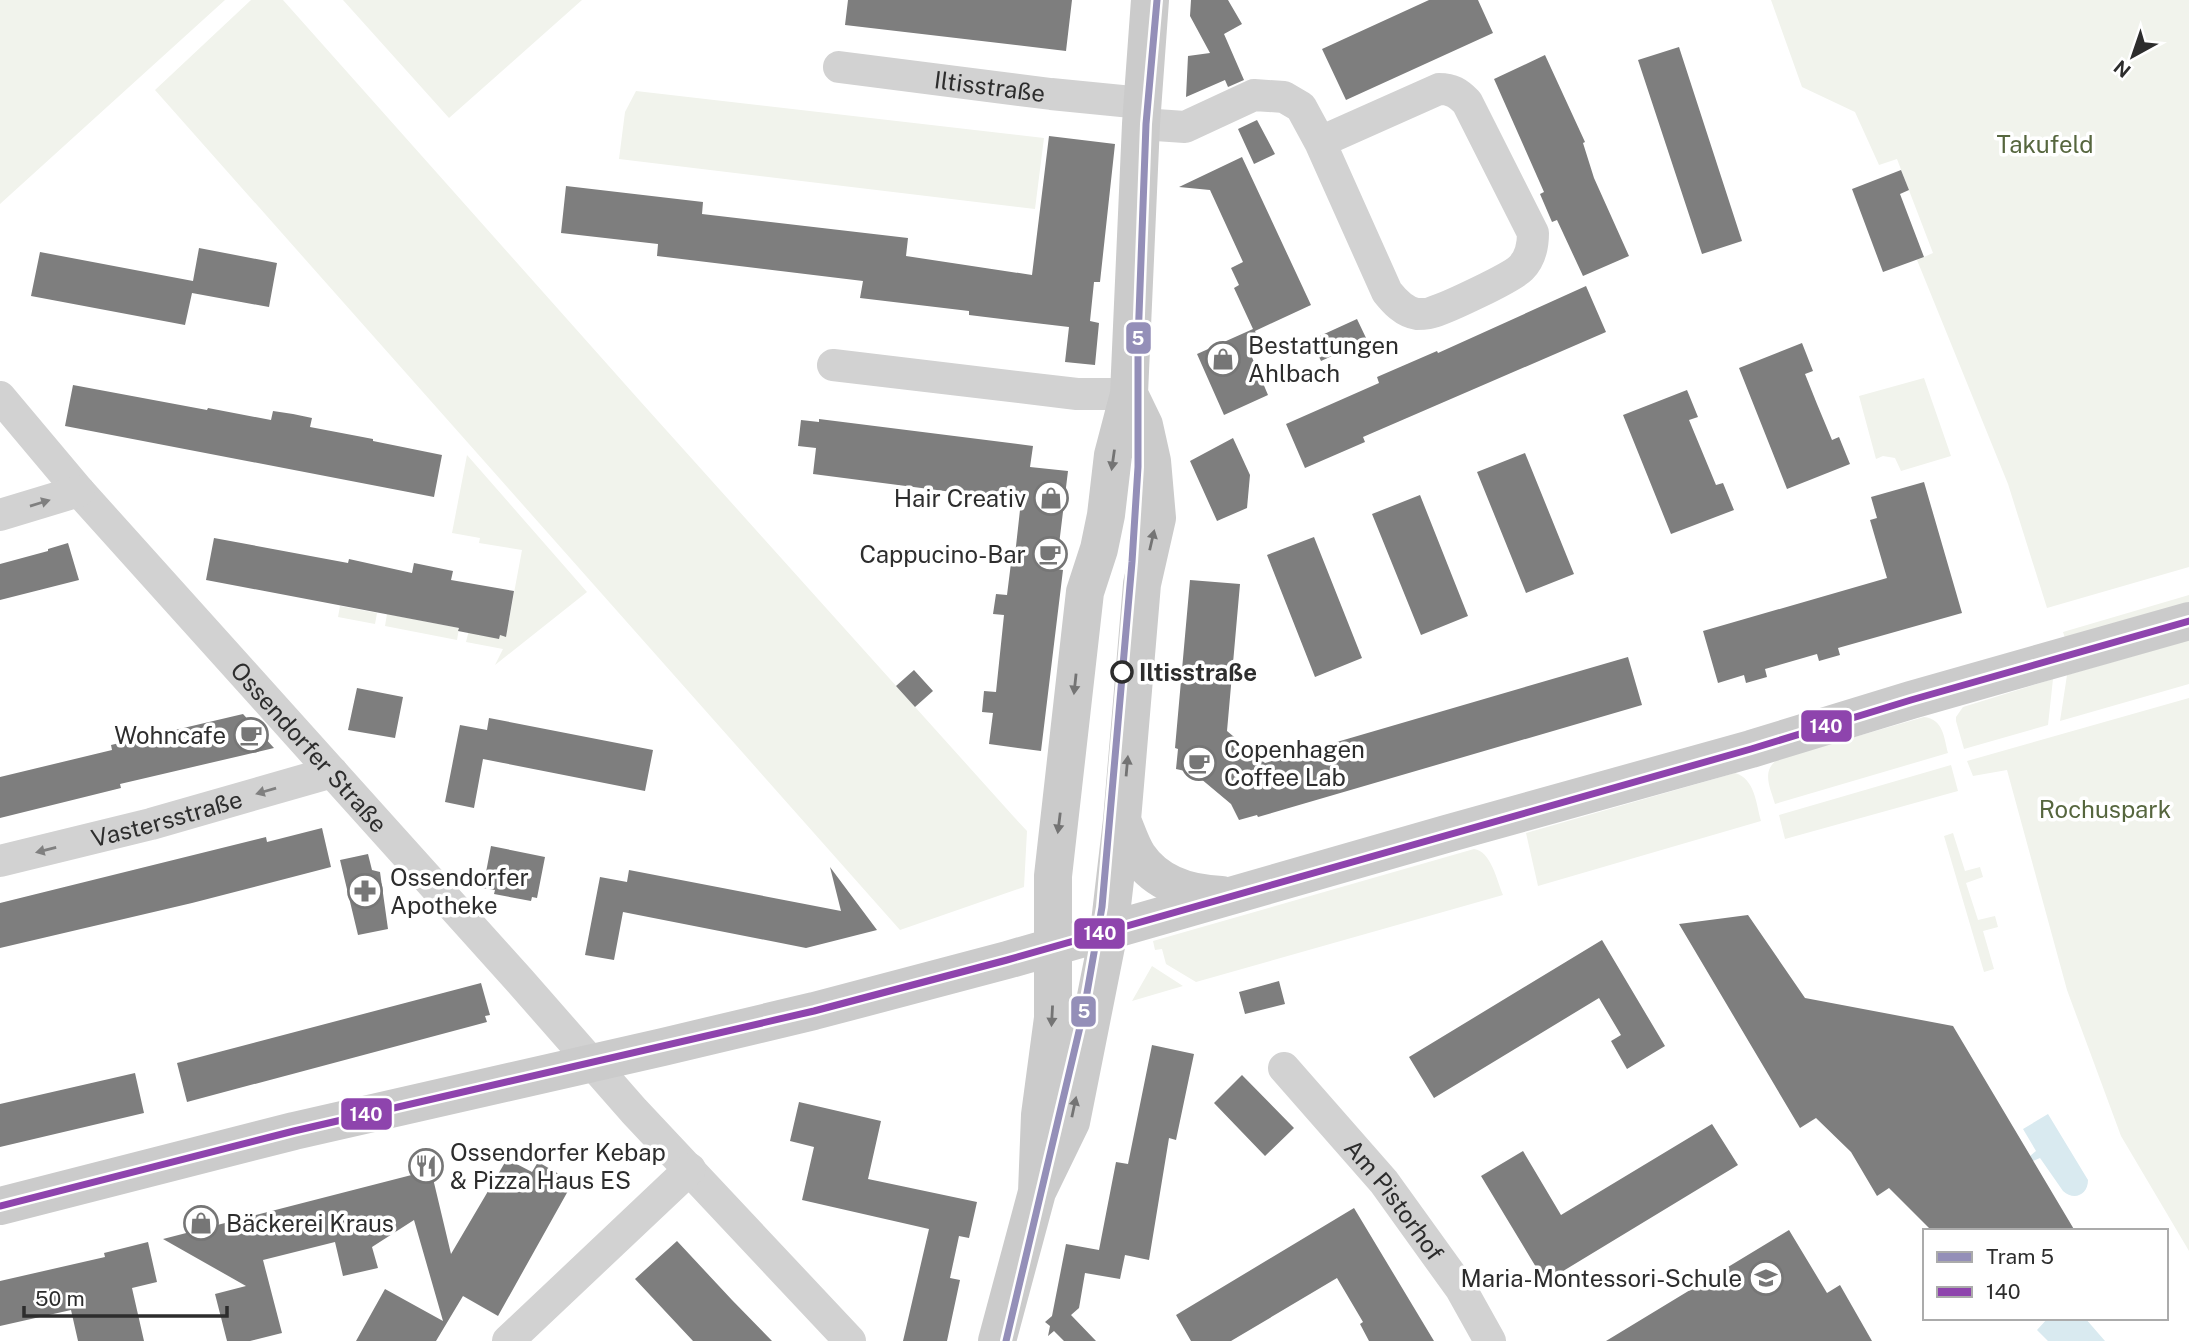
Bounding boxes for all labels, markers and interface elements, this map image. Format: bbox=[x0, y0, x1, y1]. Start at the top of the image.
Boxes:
north arrow bbox=[2098, 21, 2168, 91]
text: N bbox=[2109, 56, 2135, 82]
street label: Iltisstraße bbox=[933, 65, 1047, 107]
park label: Takufeld bbox=[1996, 130, 2094, 158]
line badge: 5 bbox=[1125, 321, 1152, 355]
text: 5 bbox=[1132, 327, 1144, 349]
place label: Bestattungen Ahlbach bbox=[1248, 331, 1399, 387]
shop icon: Bestattungen Ahlbach bbox=[1204, 340, 1242, 378]
one-way arrow bbox=[1107, 449, 1118, 471]
shop icon: Hair Creativ bbox=[1032, 479, 1070, 517]
place label: Hair Creativ bbox=[894, 484, 1026, 512]
one-way arrow bbox=[29, 498, 50, 508]
one-way arrow bbox=[1146, 529, 1157, 551]
cafe icon: Cappucino-Bar bbox=[1031, 535, 1069, 573]
place label: Cappucino-Bar bbox=[859, 540, 1026, 568]
street label: Ossendorfer Straße bbox=[225, 656, 393, 838]
place label: Iltisstraße bbox=[1139, 658, 1257, 686]
marker: Iltisstraße bbox=[1111, 661, 1133, 683]
one-way arrow bbox=[1070, 673, 1081, 695]
line badge: 140 bbox=[1800, 709, 1853, 743]
text: 140 bbox=[1810, 715, 1842, 737]
cafe icon: Wohncafe bbox=[232, 716, 270, 754]
place label: Wohncafe bbox=[114, 721, 226, 749]
place label: Copenhagen Coffee Lab bbox=[1224, 735, 1365, 791]
cafe icon: Copenhagen Coffee Lab bbox=[1180, 744, 1218, 782]
one-way arrow bbox=[1122, 754, 1133, 776]
street label: Vastersstraße bbox=[88, 785, 245, 852]
one-way arrow bbox=[255, 786, 277, 797]
park label: Rochuspark bbox=[2039, 795, 2171, 823]
one-way arrow bbox=[1054, 812, 1065, 834]
one-way arrow bbox=[35, 844, 57, 855]
place label: Ossendorfer Apotheke bbox=[390, 863, 529, 919]
pharmacy icon: Ossendorfer Apotheke bbox=[346, 872, 384, 910]
line badge: 140 bbox=[1073, 917, 1126, 950]
text: 140 bbox=[1084, 922, 1116, 944]
line badge: 5 bbox=[1070, 995, 1097, 1028]
text: 5 bbox=[1078, 1000, 1090, 1022]
one-way arrow bbox=[1047, 1005, 1058, 1027]
one-way arrow bbox=[1068, 1096, 1079, 1118]
line badge: 140 bbox=[340, 1097, 393, 1131]
text: 140 bbox=[350, 1103, 382, 1125]
street label: Am Pistorhof bbox=[1339, 1133, 1450, 1266]
place label: Ossendorfer Kebap & Pizza Haus ES bbox=[450, 1138, 666, 1194]
restaurant icon: Ossendorfer Kebap & Pizza Haus ES bbox=[407, 1147, 445, 1185]
shop icon: Bäckerei Kraus bbox=[182, 1204, 220, 1242]
place label: Bäckerei Kraus bbox=[226, 1209, 394, 1237]
legend bbox=[1923, 1229, 2168, 1320]
text: Tram 5 bbox=[1986, 1244, 2054, 1269]
school or university icon: Maria-Montessori-Schule bbox=[1747, 1259, 1785, 1297]
place label: Maria-Montessori-Schule bbox=[1461, 1264, 1742, 1292]
scale bar bbox=[24, 1274, 228, 1318]
text: 140 bbox=[1986, 1279, 2021, 1304]
text: 50 m bbox=[35, 1286, 85, 1311]

